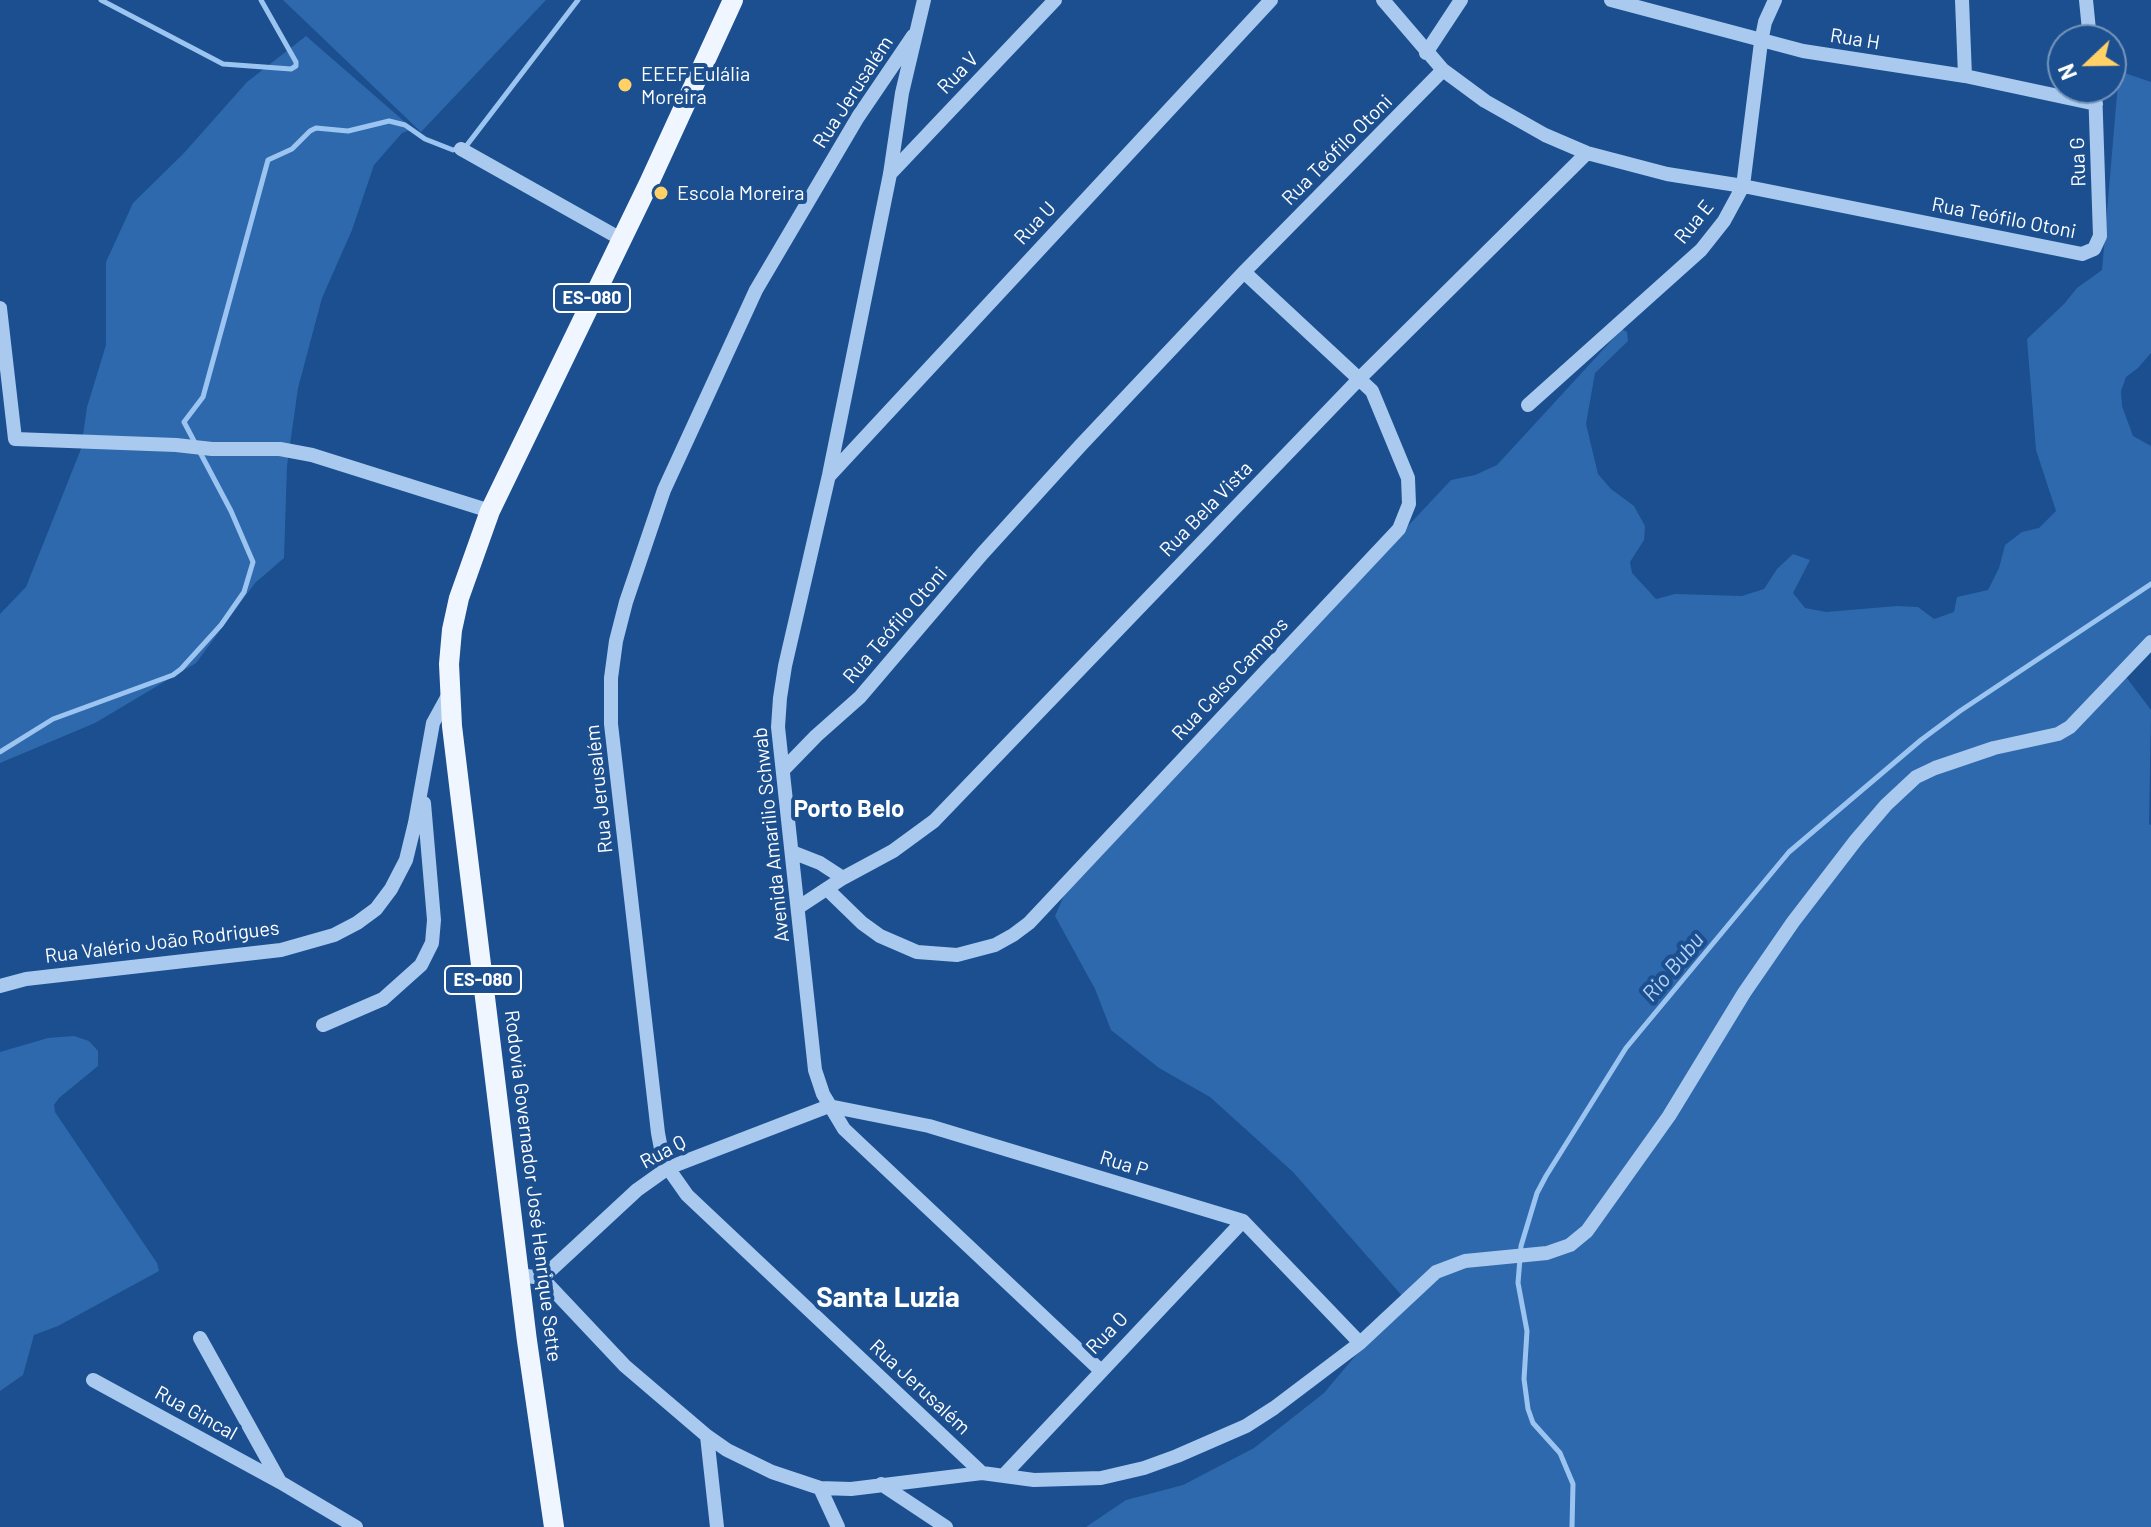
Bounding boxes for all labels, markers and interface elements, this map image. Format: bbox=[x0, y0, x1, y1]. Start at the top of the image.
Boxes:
street label: Rua H bbox=[1828, 23, 1882, 55]
north arrow bbox=[2047, 24, 2127, 104]
street label: Rua Jerusalém bbox=[808, 31, 898, 153]
street label: Rua V bbox=[932, 47, 984, 99]
text: N bbox=[2052, 61, 2081, 84]
place label: EEEF Eulália Moreira bbox=[641, 62, 750, 109]
marker: EEEF Eulália Moreira bbox=[616, 76, 634, 94]
street label: Rua Teófilo Otoni bbox=[1277, 90, 1397, 210]
street label: Rua G bbox=[2065, 137, 2091, 187]
place label: Escola Moreira bbox=[677, 181, 804, 205]
marker: Escola Moreira bbox=[652, 184, 670, 202]
street label: Rua Teófilo Otoni bbox=[1930, 192, 2078, 244]
street label: Rua E bbox=[1669, 195, 1719, 249]
street label: Rua U bbox=[1009, 196, 1061, 250]
road number: ES-080 bbox=[554, 284, 630, 312]
street label: Rua Bela Vista bbox=[1155, 456, 1257, 562]
street label: Rua Teófilo Otoni bbox=[838, 562, 952, 688]
street label: Rua Celso Campos bbox=[1167, 613, 1293, 745]
street label: Rua Jerusalém bbox=[580, 724, 618, 854]
street label: Avenida Amarilio Schwab bbox=[748, 726, 794, 944]
district label: Porto Belo bbox=[794, 795, 904, 823]
street label: Rua Valério João Rodrigues bbox=[43, 916, 281, 968]
water label: Rio Bubu bbox=[1637, 927, 1709, 1007]
road number: ES-080 bbox=[445, 966, 521, 994]
street label: Rodovia Governador José Henrique Sette bbox=[499, 1009, 567, 1363]
street label: Rua Q bbox=[636, 1130, 690, 1174]
street label: Rua P bbox=[1097, 1145, 1151, 1183]
district label: Santa Luzia bbox=[816, 1281, 960, 1315]
street label: Rua O bbox=[1081, 1307, 1133, 1359]
street label: Rua Jerusalém bbox=[865, 1334, 975, 1440]
street label: Rua Gincal bbox=[151, 1381, 241, 1445]

